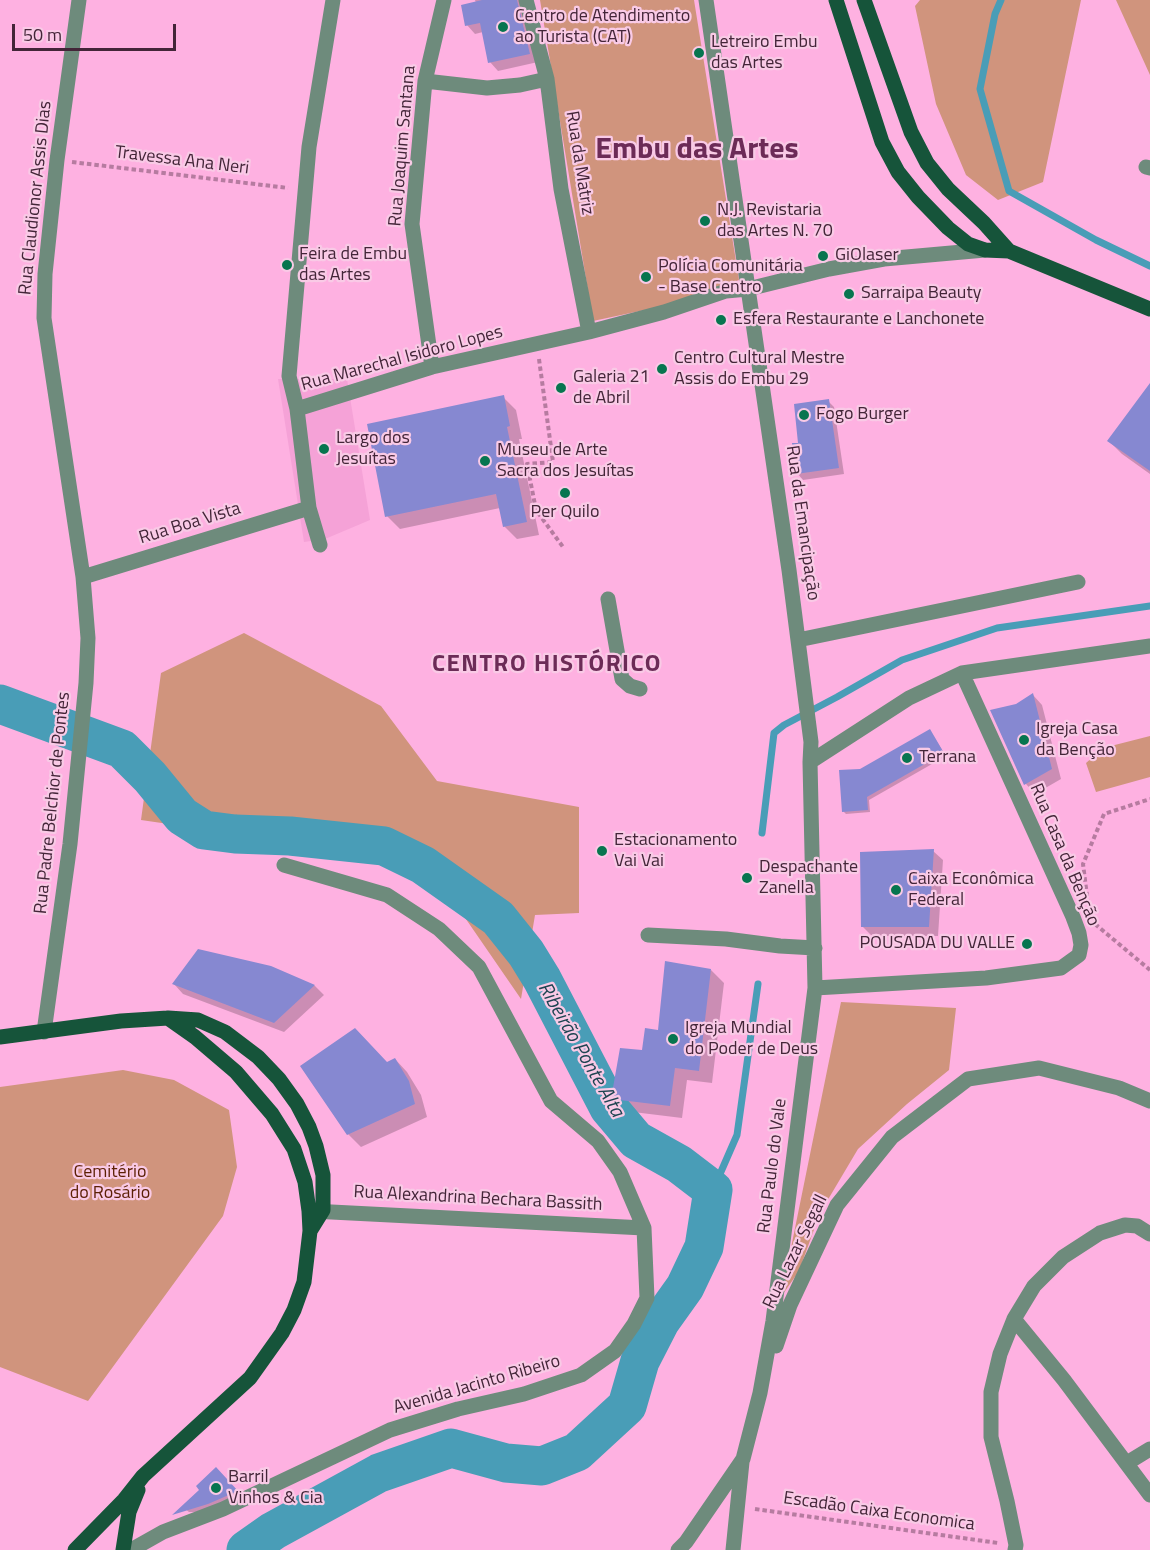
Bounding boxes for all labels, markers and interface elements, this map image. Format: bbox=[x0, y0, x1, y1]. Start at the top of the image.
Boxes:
place label: Centro de Atendimento ao Turista (CAT) bbox=[515, 6, 690, 48]
scale bar bbox=[15, 12, 178, 50]
marker: Centro de Atendimento ao Turista (CAT) bbox=[496, 20, 510, 34]
text: 50 m bbox=[23, 21, 62, 48]
place label: Letreiro Embu das Artes bbox=[711, 32, 818, 74]
marker: Letreiro Embu das Artes bbox=[692, 46, 706, 60]
street label: Rua Joaquim Santana bbox=[385, 65, 421, 227]
street label: Rua Claudionor Assis Dias bbox=[15, 100, 57, 296]
street label: Rua da Matriz bbox=[560, 110, 598, 216]
district label: Embu das Artes bbox=[595, 133, 799, 169]
street label: Travessa Ana Neri bbox=[114, 142, 250, 180]
place label: N.J. Revistaria das Artes N. 70 bbox=[717, 200, 833, 242]
marker: N.J. Revistaria das Artes N. 70 bbox=[698, 214, 712, 228]
place label: Feira de Embu das Artes bbox=[299, 244, 407, 286]
place label: GiOlaser bbox=[835, 245, 899, 267]
marker: GiOlaser bbox=[816, 249, 830, 263]
place label: Polícia Comunitária - Base Centro bbox=[658, 256, 803, 298]
marker: Feira de Embu das Artes bbox=[280, 258, 294, 272]
marker: Polícia Comunitária - Base Centro bbox=[639, 270, 653, 284]
place label: Sarraipa Beauty bbox=[861, 283, 981, 305]
marker: Sarraipa Beauty bbox=[842, 287, 856, 301]
place label: Esfera Restaurante e Lanchonete bbox=[733, 309, 984, 331]
marker: Esfera Restaurante e Lanchonete bbox=[714, 313, 728, 327]
street label: Rua Marechal Isidoro Lopes bbox=[299, 322, 505, 396]
place label: Centro Cultural Mestre Assis do Embu 29 bbox=[674, 348, 845, 391]
marker: Centro Cultural Mestre Assis do Embu 29 bbox=[655, 362, 669, 376]
place label: Galeria 21 de Abril bbox=[573, 367, 650, 410]
marker: Galeria 21 de Abril bbox=[554, 381, 568, 395]
place label: Fogo Burger bbox=[816, 404, 909, 426]
marker: Fogo Burger bbox=[797, 408, 811, 422]
place label: Largo dos Jesuítas bbox=[336, 428, 410, 470]
place label: Museu de Arte Sacra dos Jesuítas bbox=[497, 440, 634, 482]
marker: Largo dos Jesuítas bbox=[317, 442, 331, 456]
street label: Rua da Emancipação bbox=[780, 444, 824, 602]
marker: Museu de Arte Sacra dos Jesuítas bbox=[478, 454, 492, 468]
marker: Per Quilo bbox=[558, 486, 572, 500]
street label: Rua Boa Vista bbox=[137, 498, 243, 550]
place label: Per Quilo bbox=[531, 502, 599, 524]
district label: CENTRO HISTÓRICO bbox=[432, 651, 662, 679]
street label: Rua Padre Belchior de Pontes bbox=[31, 691, 75, 915]
place label: Igreja Casa da Benção bbox=[1036, 719, 1118, 762]
marker: Igreja Casa da Benção bbox=[1017, 733, 1031, 747]
place label: Terrana bbox=[919, 747, 976, 769]
marker: Terrana bbox=[900, 751, 914, 765]
street label: Rua Casa da Benção bbox=[1024, 781, 1104, 929]
place label: Estacionamento Vai Vai bbox=[614, 830, 737, 872]
marker: Estacionamento Vai Vai bbox=[595, 844, 609, 858]
place label: Despachante Zanella bbox=[759, 857, 858, 900]
place label: Caixa Econômica Federal bbox=[908, 869, 1034, 912]
marker: Despachante Zanella bbox=[740, 871, 754, 885]
marker: Caixa Econômica Federal bbox=[889, 883, 903, 897]
place label: POUSADA DU VALLE bbox=[859, 933, 1015, 955]
marker: POUSADA DU VALLE bbox=[1020, 937, 1034, 951]
water label: Ribeirão Ponte Alta bbox=[532, 978, 628, 1122]
place label: Igreja Mundial do Poder de Deus bbox=[685, 1018, 818, 1060]
marker: Igreja Mundial do Poder de Deus bbox=[666, 1032, 680, 1046]
street label: Rua Paulo do Vale bbox=[754, 1097, 792, 1235]
park label: Cemitério do Rosário bbox=[70, 1162, 150, 1204]
street label: Rua Alexandrina Bechara Bassith bbox=[353, 1182, 603, 1216]
street label: Rua Lazar Segall bbox=[759, 1192, 833, 1312]
street label: Avenida Jacinto Ribeiro bbox=[391, 1351, 563, 1419]
place label: Barril Vinhos & Cia bbox=[228, 1467, 323, 1510]
marker: Barril Vinhos & Cia bbox=[209, 1481, 223, 1495]
street label: Escadão Caixa Economica bbox=[782, 1488, 976, 1536]

